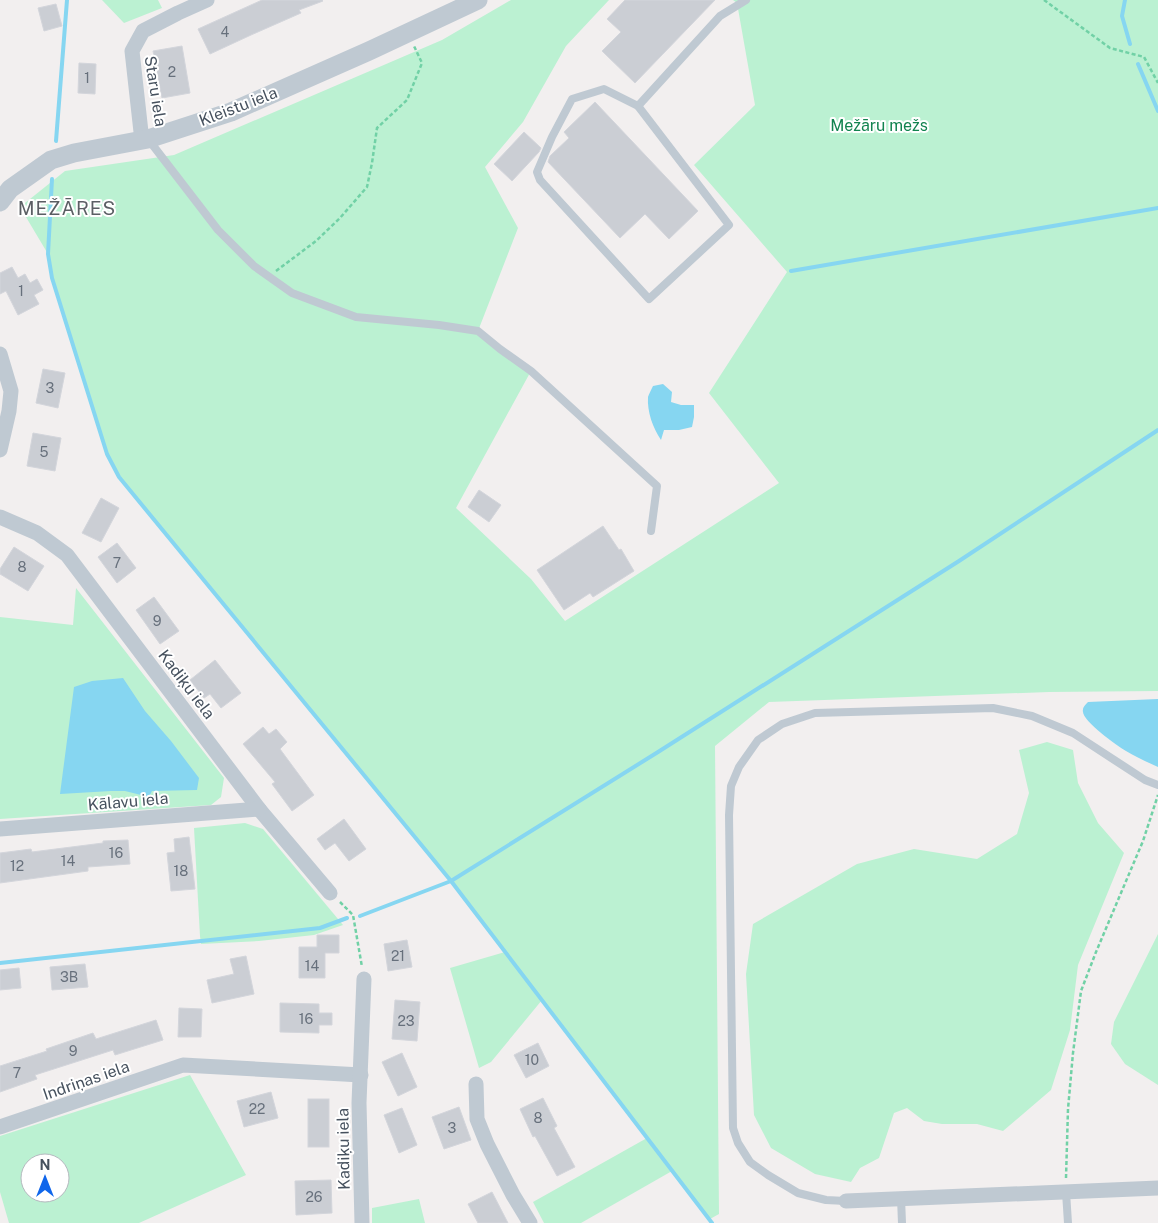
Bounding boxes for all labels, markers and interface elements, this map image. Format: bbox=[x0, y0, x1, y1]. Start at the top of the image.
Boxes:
house number: 4 bbox=[221, 24, 230, 40]
street label: Staru iela bbox=[141, 54, 170, 128]
house number: 2 bbox=[168, 64, 176, 80]
house number: 1 bbox=[84, 70, 90, 86]
street label: Kleistu iela bbox=[196, 83, 280, 130]
park label: Mežāru mežs bbox=[830, 116, 928, 135]
district label: MEŽĀRES bbox=[18, 197, 116, 219]
house number: 1 bbox=[18, 283, 24, 299]
house number: 3 bbox=[46, 380, 55, 396]
house number: 5 bbox=[40, 444, 49, 460]
house number: 7 bbox=[113, 555, 121, 571]
house number: 8 bbox=[17, 559, 27, 575]
house number: 9 bbox=[153, 613, 162, 629]
street label: Kadiķu iela bbox=[154, 646, 219, 723]
street label: Kālavu iela bbox=[87, 789, 169, 814]
house number: 16 bbox=[109, 845, 123, 861]
house number: 14 bbox=[61, 853, 75, 869]
house number: 12 bbox=[10, 858, 24, 874]
house number: 18 bbox=[174, 863, 188, 879]
house number: 21 bbox=[391, 948, 405, 964]
house number: 14 bbox=[305, 958, 319, 974]
house number: 3B bbox=[60, 969, 78, 985]
house number: 16 bbox=[299, 1011, 313, 1027]
house number: 23 bbox=[397, 1013, 415, 1029]
house number: 9 bbox=[69, 1043, 78, 1059]
house number: 10 bbox=[525, 1052, 539, 1068]
street label: Indriņas iela bbox=[40, 1057, 132, 1104]
house number: 7 bbox=[13, 1065, 21, 1081]
house number: 22 bbox=[249, 1101, 265, 1117]
street label: Kadiķu iela bbox=[333, 1108, 354, 1190]
house number: 8 bbox=[533, 1110, 543, 1126]
house number: 3 bbox=[448, 1120, 457, 1136]
north arrow bbox=[20, 1153, 70, 1203]
text: N bbox=[40, 1157, 50, 1173]
house number: 26 bbox=[305, 1189, 323, 1205]

